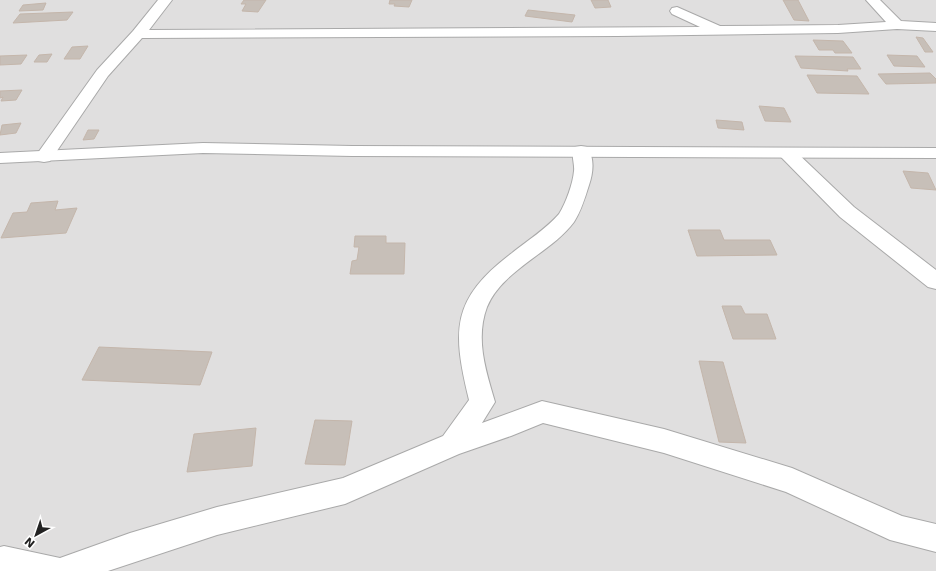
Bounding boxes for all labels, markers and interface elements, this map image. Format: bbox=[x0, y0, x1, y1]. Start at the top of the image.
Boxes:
north arrow bbox=[16, 515, 56, 555]
text: N bbox=[22, 534, 38, 550]

